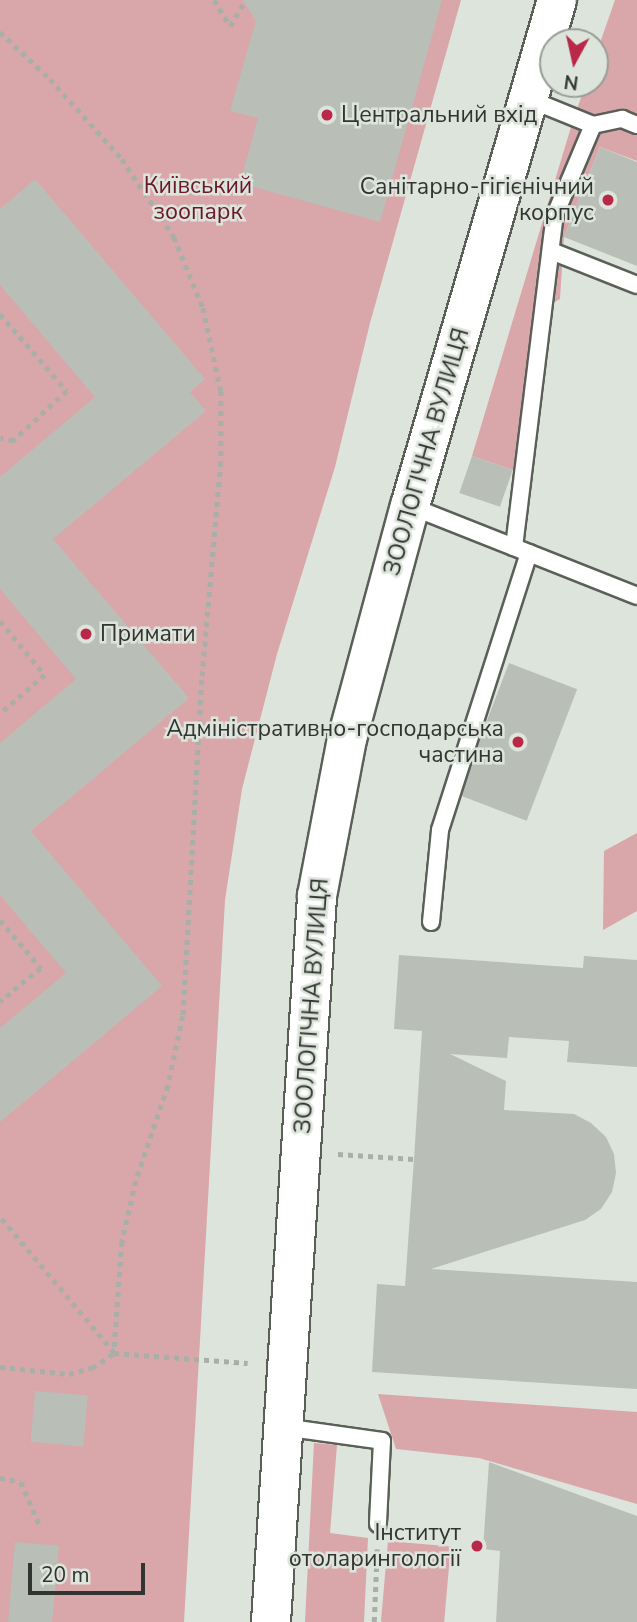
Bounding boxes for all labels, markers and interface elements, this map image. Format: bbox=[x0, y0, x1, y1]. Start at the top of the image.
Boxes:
north arrow bbox=[539, 28, 609, 98]
text: N bbox=[563, 68, 580, 96]
place label: Центральний вхід bbox=[341, 101, 537, 129]
marker: Центральний вхід bbox=[319, 107, 335, 123]
park label: Київський зоопарк bbox=[144, 172, 252, 226]
place label: Санітарно-гігієнічний корпус bbox=[360, 173, 594, 227]
marker: Санітарно-гігієнічний корпус bbox=[600, 192, 616, 208]
street label: ЗООЛОГІЧНА ВУЛИЦЯ bbox=[378, 325, 476, 579]
place label: Примати bbox=[100, 620, 196, 648]
marker: Примати bbox=[78, 626, 94, 642]
place label: Адміністративно-господарська частина bbox=[166, 715, 504, 769]
marker: Адміністративно-господарська частина bbox=[510, 734, 526, 750]
street label: ЗООЛОГІЧНА ВУЛИЦЯ bbox=[289, 877, 335, 1135]
place label: Інститут отоларингології bbox=[289, 1519, 461, 1573]
marker: Інститут отоларингології bbox=[467, 1536, 487, 1556]
scale bar bbox=[32, 1548, 149, 1592]
text: 20 m bbox=[41, 1561, 90, 1589]

